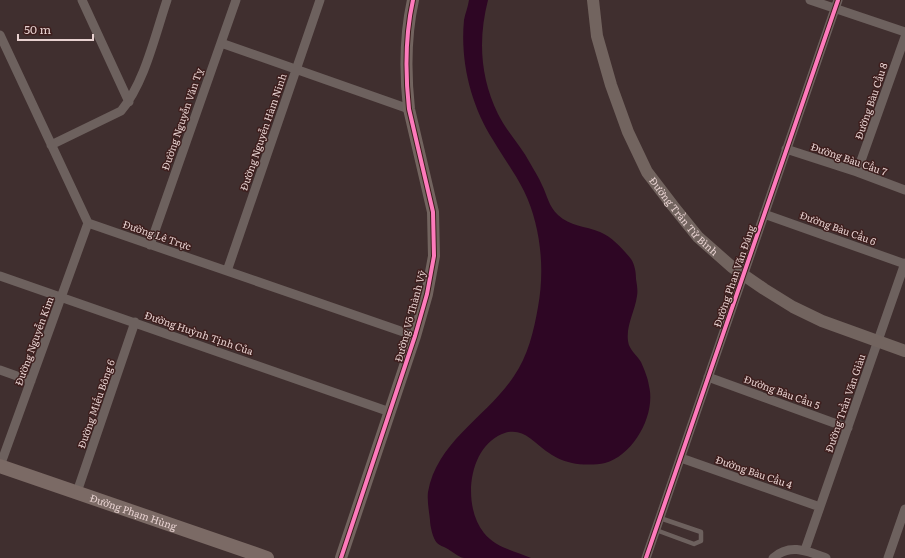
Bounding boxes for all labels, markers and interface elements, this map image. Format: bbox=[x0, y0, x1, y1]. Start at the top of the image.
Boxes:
scale bar bbox=[18, 16, 93, 42]
text: 50 m bbox=[24, 20, 51, 38]
street label: Đường Bàu Cầu 8 bbox=[850, 60, 891, 141]
street label: Đường Nguyễn Văn Tỵ bbox=[157, 66, 206, 172]
street label: Đường Nguyễn Hàm Ninh bbox=[235, 71, 290, 193]
street label: Đường Bàu Cầu 7 bbox=[809, 138, 889, 179]
street label: Đường Trần Tử Bình bbox=[646, 173, 722, 259]
street label: Đường Bàu Cầu 6 bbox=[798, 207, 879, 249]
street label: Đường Lê Trực bbox=[121, 216, 193, 253]
street label: Đường Phan Văn Đáng bbox=[709, 222, 758, 329]
street label: Đường Võ Thành Vỹ bbox=[390, 268, 429, 363]
street label: Đường Nguyễn Kim bbox=[10, 294, 57, 387]
street label: Đường Huỳnh Tịnh Của bbox=[143, 307, 256, 358]
street label: Đường Trần Văn Giàu bbox=[821, 351, 869, 454]
street label: Đường Miếu Bông 6 bbox=[73, 357, 118, 450]
street label: Đường Bàu Cầu 5 bbox=[742, 371, 822, 412]
street label: Đường Bàu Cầu 4 bbox=[714, 451, 795, 492]
street label: Đường Phạm Hùng bbox=[88, 490, 179, 533]

